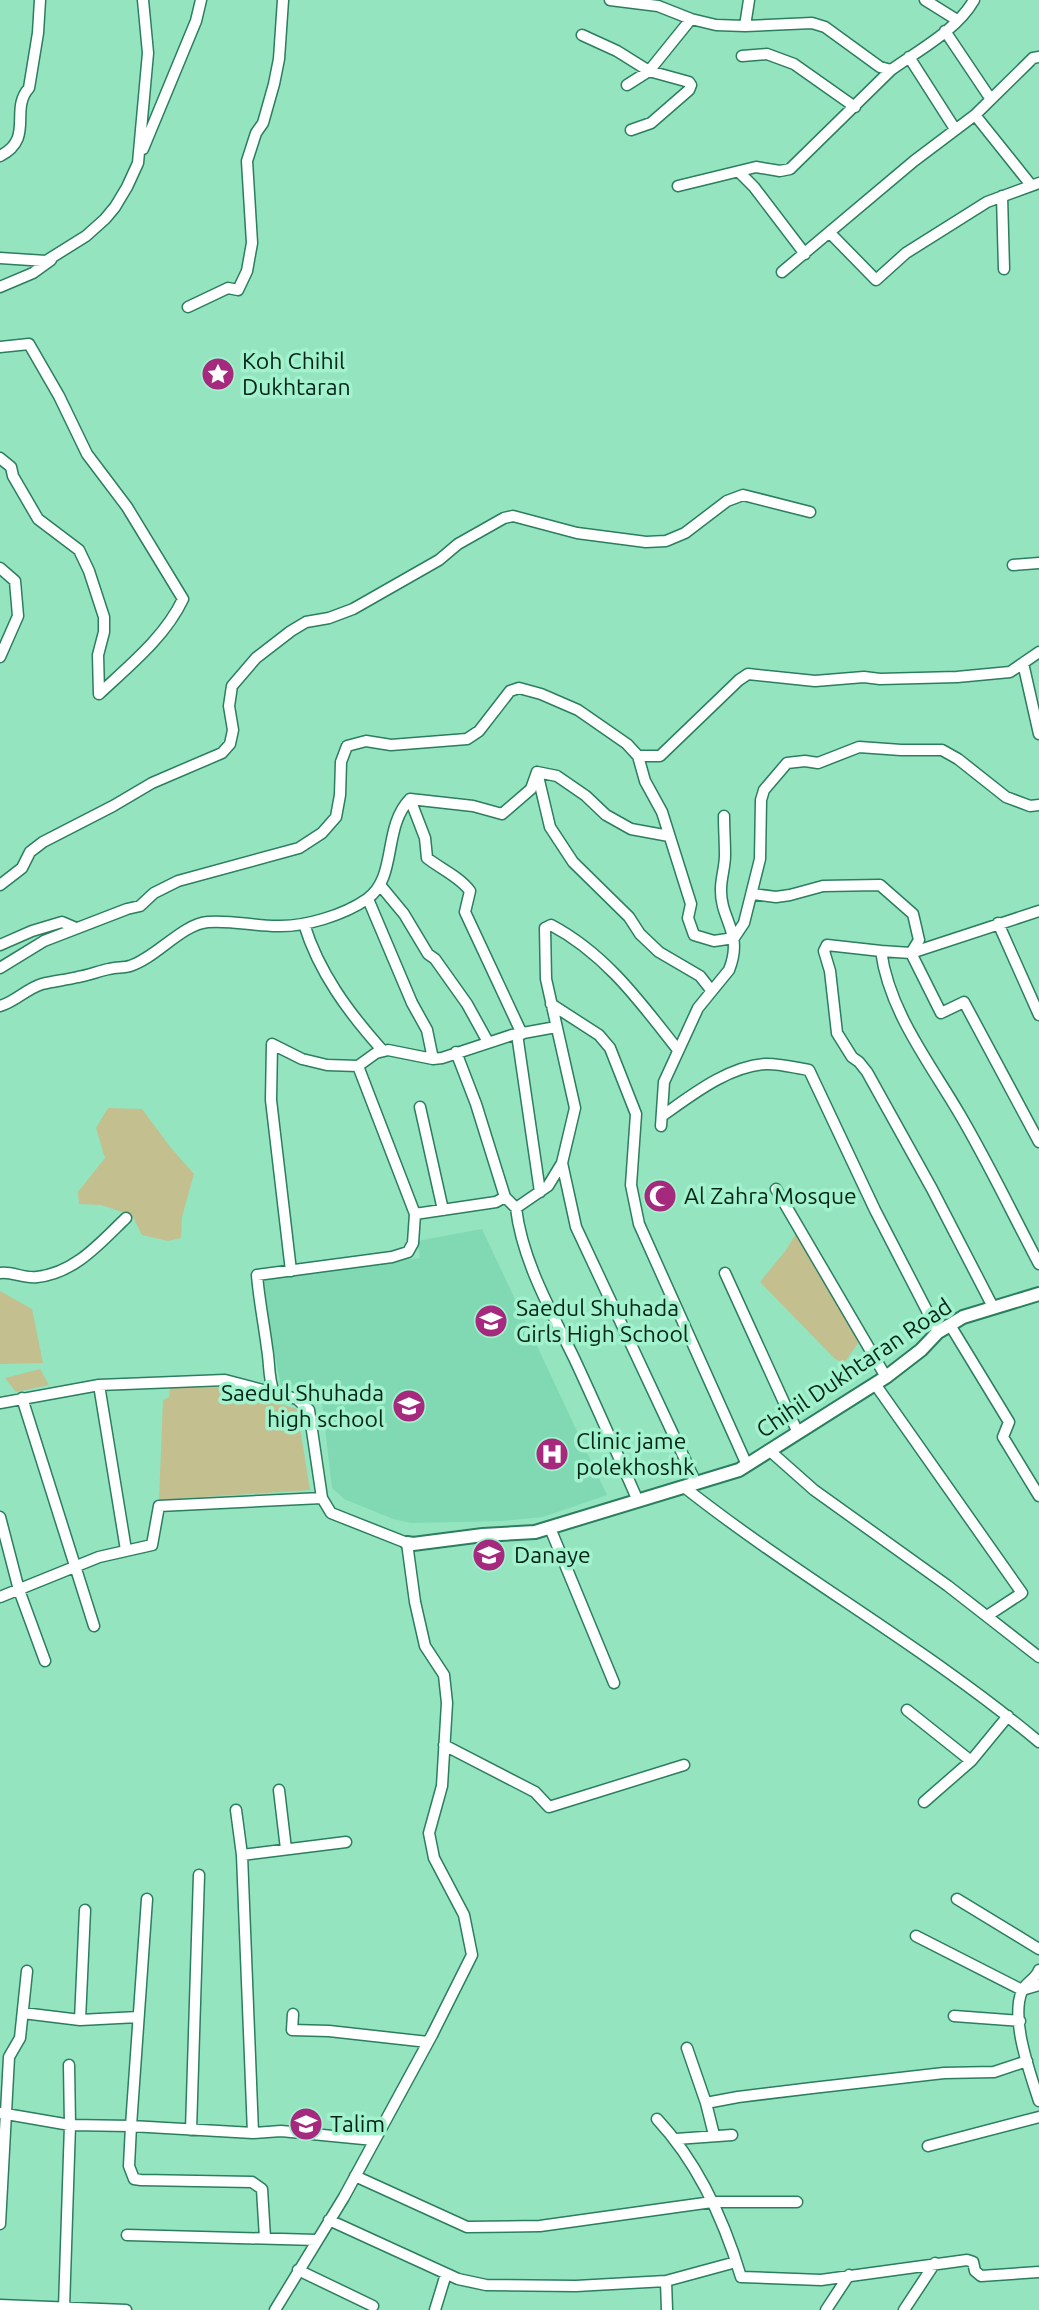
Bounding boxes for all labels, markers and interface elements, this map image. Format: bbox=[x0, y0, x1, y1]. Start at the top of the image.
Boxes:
place label: Koh Chihil Dukhtaran bbox=[242, 348, 351, 399]
place icon: Koh Chihil Dukhtaran bbox=[199, 355, 237, 393]
mosque icon: Al Zahra Mosque bbox=[641, 1177, 679, 1215]
place label: Al Zahra Mosque bbox=[684, 1183, 857, 1208]
street label: Chihil Dukhtaran Road bbox=[752, 1293, 956, 1442]
place label: Saedul Shuhada Girls High School bbox=[516, 1295, 689, 1346]
school or university icon: Saedul Shuhada Girls High School bbox=[472, 1302, 510, 1340]
place label: Saedul Shuhada high school bbox=[221, 1380, 384, 1431]
school or university icon: Saedul Shuhada high school bbox=[390, 1387, 428, 1425]
place label: Clinic jame polekhoshk bbox=[576, 1428, 695, 1479]
hospital icon: Clinic jame polekhoshk bbox=[533, 1435, 571, 1473]
school or university icon: Danaye bbox=[470, 1536, 508, 1574]
place label: Danaye bbox=[514, 1542, 591, 1567]
school or university icon: Talim bbox=[287, 2105, 325, 2143]
place label: Talim bbox=[330, 2111, 385, 2136]

